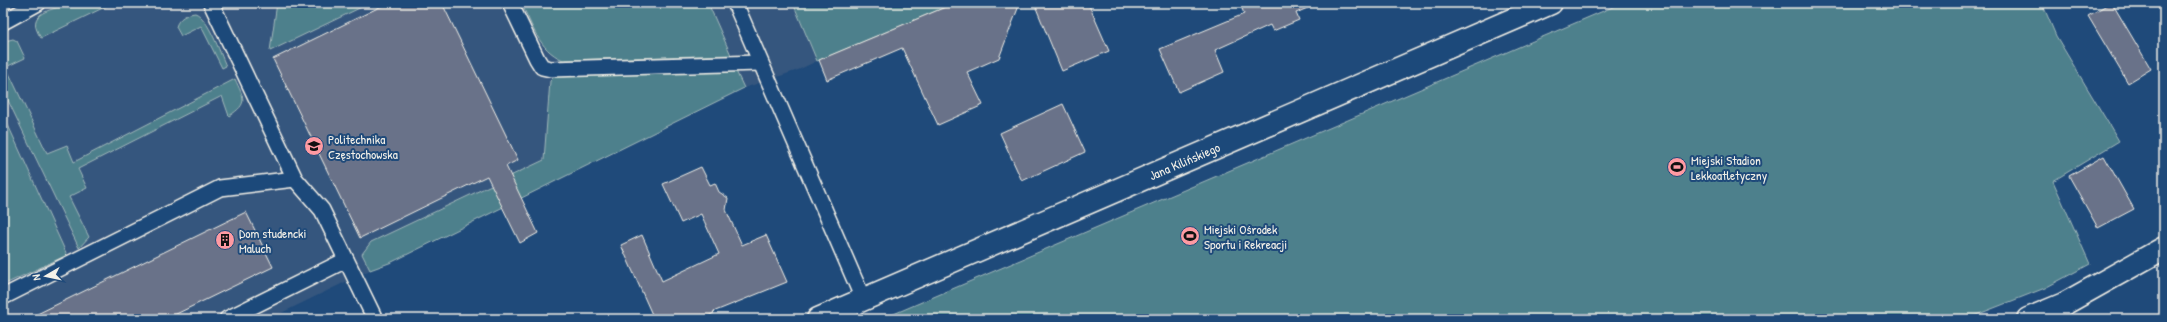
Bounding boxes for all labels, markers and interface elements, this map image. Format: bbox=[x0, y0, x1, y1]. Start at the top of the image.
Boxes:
place label: Politechnika Częstochowska bbox=[328, 130, 398, 163]
school or university icon: Politechnika Częstochowska bbox=[303, 135, 325, 157]
street label: Jana Kilińskiego bbox=[1146, 138, 1223, 184]
place label: Miejski Stadion Lekkoatletyczny bbox=[1691, 151, 1768, 184]
sports icon: Miejski Stadion Lekkoatletyczny bbox=[1666, 156, 1688, 178]
place label: Miejski Ośrodek Sportu i Rekreacji bbox=[1204, 220, 1287, 253]
place label: Dom studencki Maluch bbox=[239, 224, 306, 257]
sports icon: Miejski Ośrodek Sportu i Rekreacji bbox=[1179, 225, 1201, 247]
building icon: Dom studencki Maluch bbox=[214, 229, 236, 251]
north arrow bbox=[26, 256, 66, 296]
text: N bbox=[29, 273, 43, 282]

